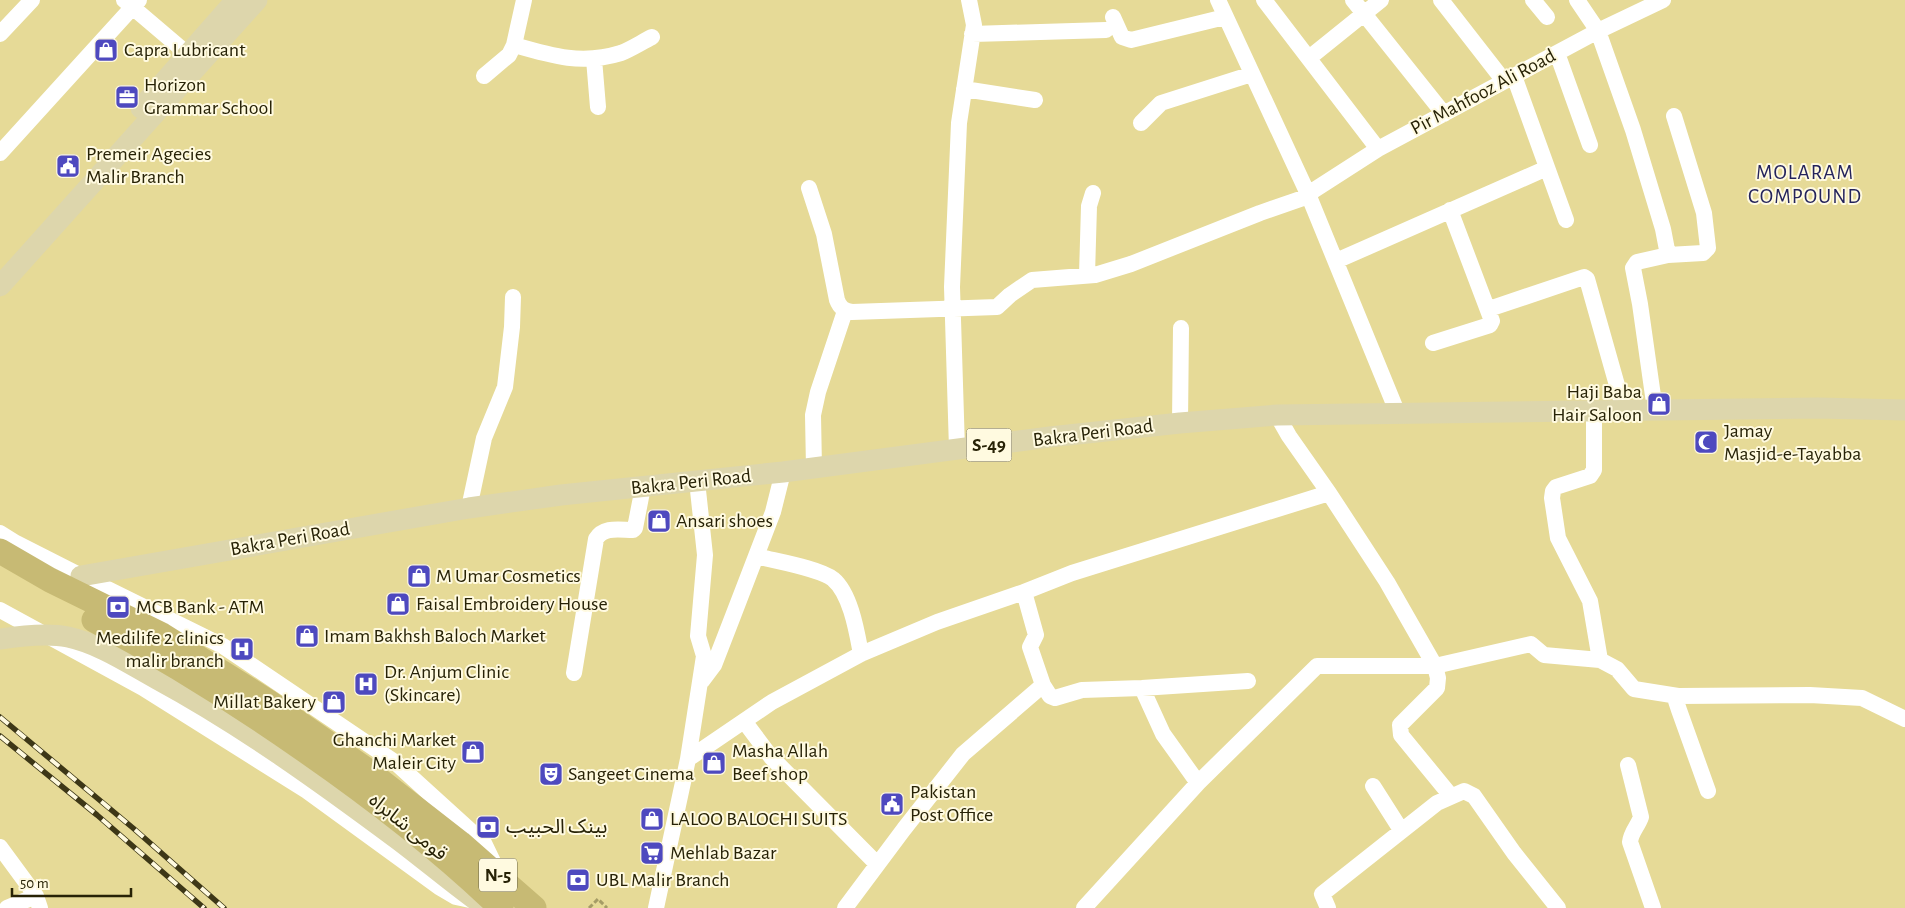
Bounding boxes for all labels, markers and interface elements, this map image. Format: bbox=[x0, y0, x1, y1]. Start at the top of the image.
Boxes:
shop icon: Capra Lubricant bbox=[93, 37, 119, 63]
place label: Capra Lubricant bbox=[124, 40, 246, 60]
street label: Pir Mahfooz Ali Road bbox=[1407, 45, 1559, 139]
place label: Horizon Grammar School bbox=[144, 75, 273, 118]
office icon: Horizon Grammar School bbox=[114, 84, 140, 110]
place label: Premeir Agecies Malir Branch bbox=[86, 144, 211, 187]
public building icon: Premeir Agecies Malir Branch bbox=[55, 153, 81, 179]
district label: MOLARAM COMPOUND bbox=[1748, 162, 1862, 207]
place label: Haji Baba Hair Saloon bbox=[1552, 382, 1642, 425]
shop icon: Haji Baba Hair Saloon bbox=[1646, 391, 1672, 417]
street label: Bakra Peri Road bbox=[1032, 416, 1154, 450]
place label: Jamay Masjid-e-Tayabba bbox=[1724, 421, 1862, 464]
road number: S-49 bbox=[966, 428, 1012, 462]
mosque icon: Jamay Masjid-e-Tayabba bbox=[1693, 429, 1719, 455]
street label: Bakra Peri Road bbox=[630, 466, 752, 498]
shop icon: Ansari shoes bbox=[646, 508, 672, 534]
place label: Ansari shoes bbox=[676, 511, 773, 531]
street label: Bakra Peri Road bbox=[229, 519, 351, 559]
shop icon: M Umar Cosmetics bbox=[406, 563, 432, 589]
place label: M Umar Cosmetics bbox=[436, 566, 581, 586]
shop icon: Faisal Embroidery House bbox=[385, 591, 411, 617]
bank icon: MCB Bank - ATM bbox=[105, 594, 131, 620]
place label: Faisal Embroidery House bbox=[416, 594, 608, 614]
place label: MCB Bank - ATM bbox=[136, 597, 264, 617]
shop icon: Imam Bakhsh Baloch Market bbox=[294, 623, 320, 649]
place label: Imam Bakhsh Baloch Market bbox=[324, 626, 546, 646]
place label: Medilife 2 clinics malir branch bbox=[96, 628, 224, 671]
hospital icon: Medilife 2 clinics malir branch bbox=[229, 636, 255, 662]
place label: Dr. Anjum Clinic (Skincare) bbox=[384, 662, 509, 705]
hospital icon: Dr. Anjum Clinic (Skincare) bbox=[353, 671, 379, 697]
shop icon: Millat Bakery bbox=[321, 689, 347, 715]
place label: Millat Bakery bbox=[213, 692, 316, 712]
place label: Ghanchi Market Maleir City bbox=[333, 730, 457, 773]
shop icon: Ghanchi Market Maleir City bbox=[460, 739, 486, 765]
place label: Masha Allah Beef shop bbox=[732, 741, 828, 784]
shop icon: Masha Allah Beef shop bbox=[701, 750, 727, 776]
theatre icon: Sangeet Cinema bbox=[538, 761, 564, 787]
place label: Sangeet Cinema bbox=[568, 764, 694, 784]
place label: Pakistan Post Office bbox=[910, 782, 993, 825]
street label: قومی شاہراہ bbox=[365, 790, 451, 865]
public building icon: Pakistan Post Office bbox=[879, 791, 905, 817]
shop icon: LALOO BALOCHI SUITS bbox=[639, 806, 665, 832]
place label: LALOO BALOCHI SUITS bbox=[670, 809, 848, 829]
bank icon: بينک الحبيب bbox=[475, 814, 501, 840]
place label: بينک الحبيب bbox=[506, 817, 607, 837]
supermarket icon: Mehlab Bazar bbox=[639, 840, 665, 866]
place label: Mehlab Bazar bbox=[670, 843, 777, 863]
road number: N-5 bbox=[479, 858, 517, 892]
scale bar bbox=[12, 866, 131, 898]
bank icon: UBL Malir Branch bbox=[565, 867, 591, 893]
place label: UBL Malir Branch bbox=[596, 870, 730, 890]
text: 50 m bbox=[20, 876, 49, 891]

